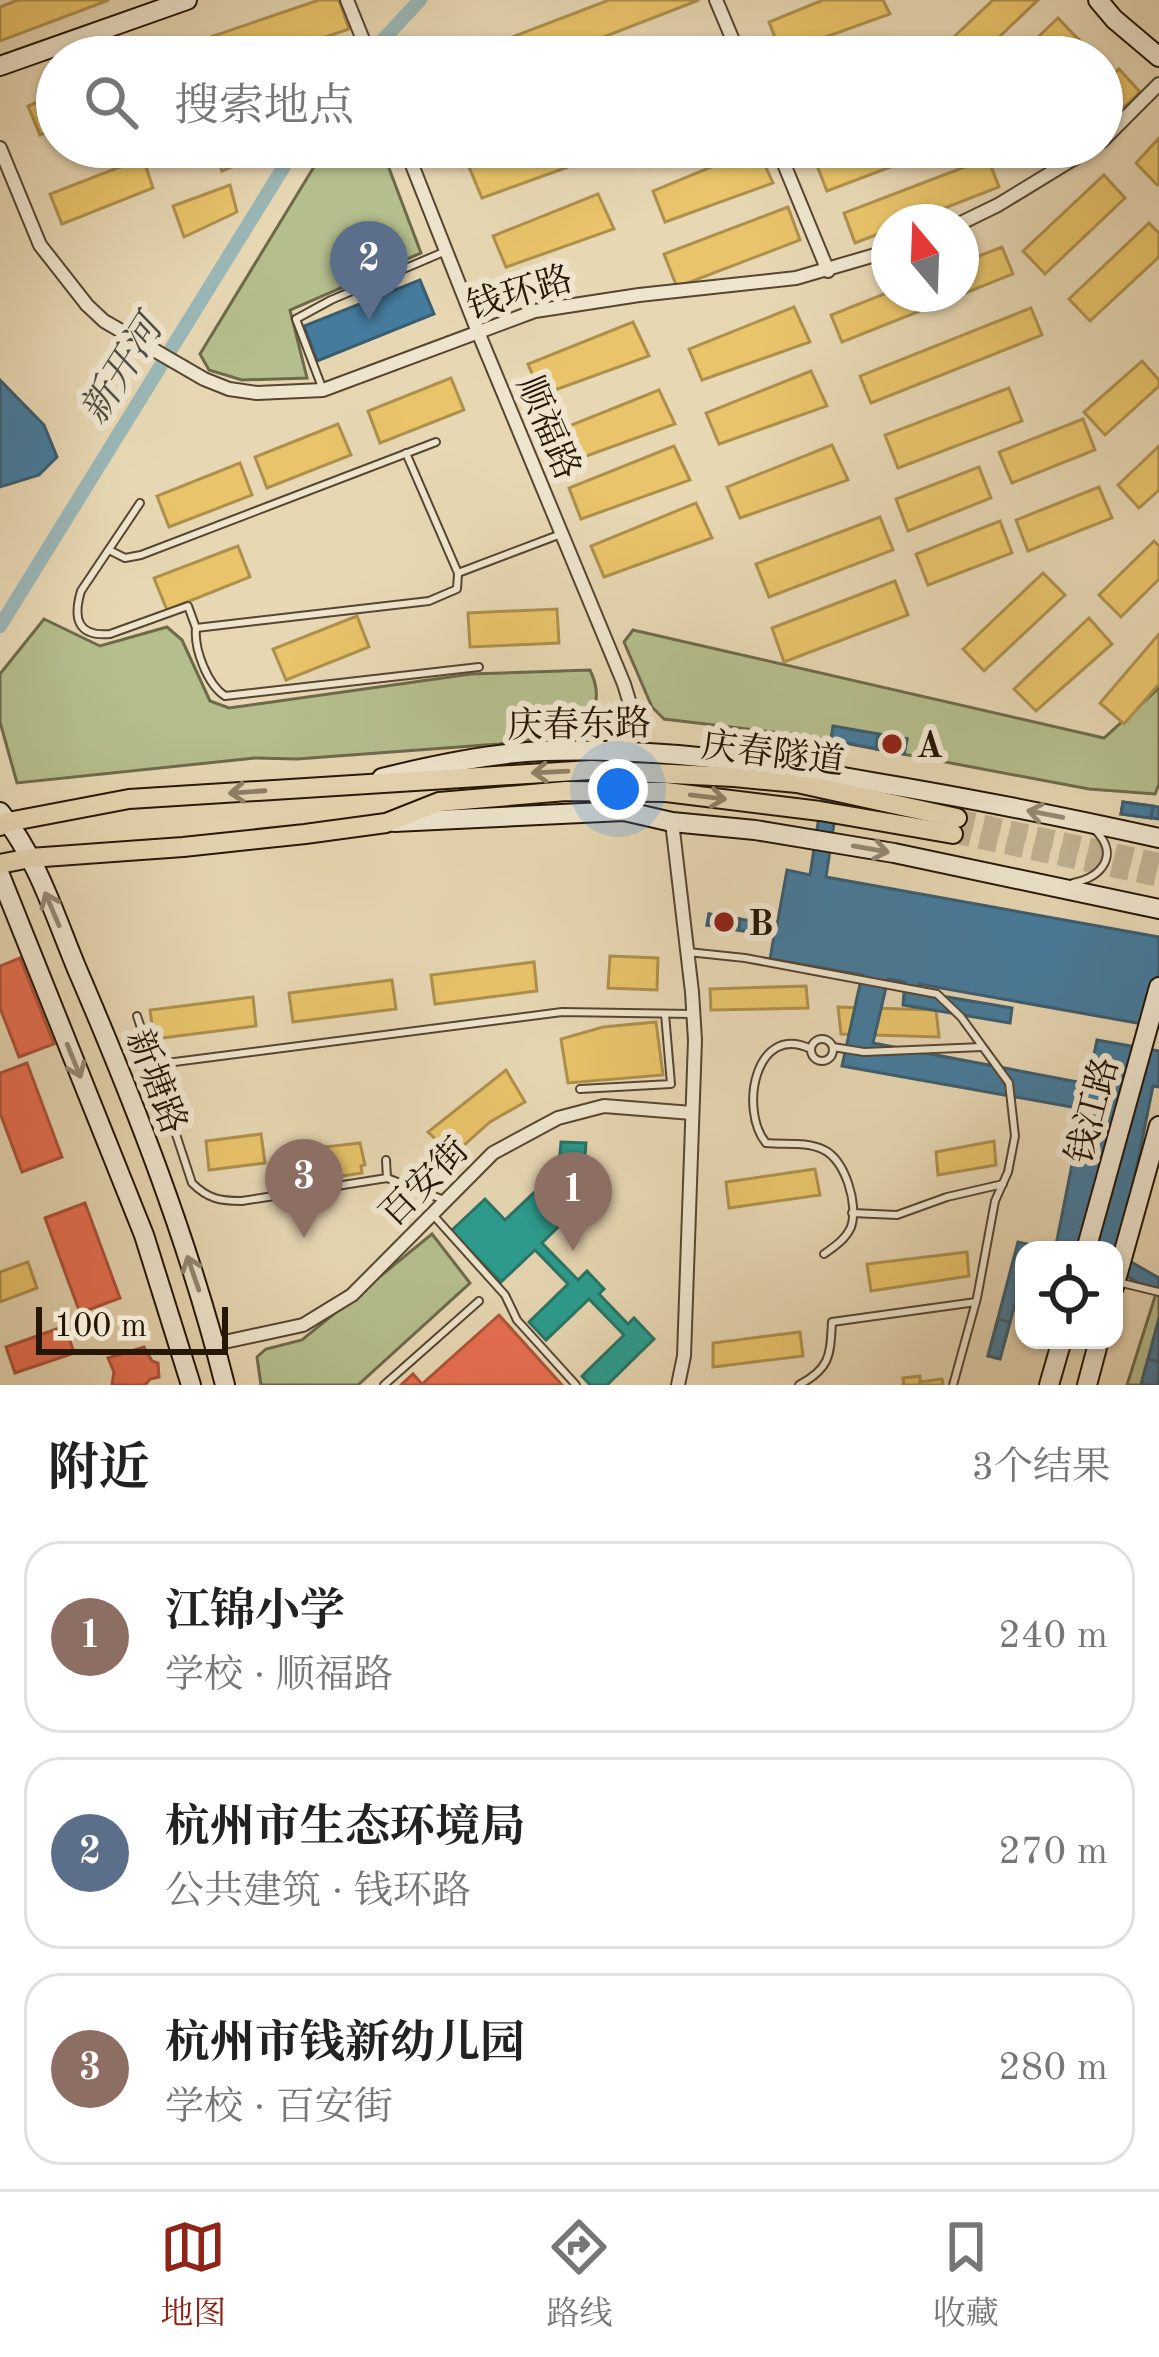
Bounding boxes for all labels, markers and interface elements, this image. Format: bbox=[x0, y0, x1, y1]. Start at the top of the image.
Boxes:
search box bbox=[36, 36, 1123, 168]
icon: search bbox=[78, 69, 144, 135]
text: 搜索地点 bbox=[174, 86, 354, 131]
north arrow bbox=[871, 204, 979, 312]
pin: 2 bbox=[330, 221, 408, 320]
street label: 钱环路 bbox=[462, 259, 577, 327]
water label: 新开河 bbox=[73, 304, 174, 431]
street label: 顺福路 bbox=[509, 370, 588, 485]
street label: 庆春东路 bbox=[507, 704, 651, 746]
street label: 庆春隧道 bbox=[699, 725, 847, 783]
place label: A bbox=[916, 730, 943, 766]
marker: A bbox=[879, 731, 905, 757]
your location bbox=[588, 759, 648, 819]
one-way arrow bbox=[531, 761, 570, 784]
one-way arrow bbox=[228, 780, 267, 803]
one-way arrow bbox=[688, 787, 727, 809]
one-way arrow bbox=[1026, 802, 1065, 824]
one-way arrow bbox=[850, 838, 889, 861]
one-way arrow bbox=[40, 892, 61, 929]
place label: B bbox=[748, 908, 774, 944]
marker: B bbox=[711, 909, 737, 935]
street label: 新塘路 bbox=[118, 1024, 194, 1139]
one-way arrow bbox=[65, 1042, 86, 1079]
street label: 钱江路 bbox=[1060, 1053, 1126, 1168]
street label: 百安街 bbox=[372, 1130, 477, 1235]
pin: 3 bbox=[265, 1139, 343, 1238]
pin: 1 bbox=[534, 1152, 612, 1251]
map controls bbox=[1015, 1241, 1123, 1349]
button: locate bbox=[1015, 1241, 1123, 1349]
one-way arrow bbox=[181, 1255, 202, 1292]
scale bar bbox=[36, 1301, 228, 1354]
text: 100 m bbox=[54, 1311, 147, 1344]
text: 附近 bbox=[48, 1445, 150, 1496]
text: 3个结果 bbox=[971, 1449, 1111, 1488]
text: 江锦小学 bbox=[165, 1591, 345, 1636]
text: 1 bbox=[79, 1617, 101, 1656]
text: 240 m bbox=[998, 1617, 1108, 1656]
text: 学校 · 顺福路 bbox=[165, 1657, 393, 1696]
text: 杭州市生态环境局 bbox=[165, 1807, 525, 1852]
text: 2 bbox=[79, 1833, 101, 1872]
text: 270 m bbox=[998, 1833, 1108, 1872]
text: 公共建筑 · 钱环路 bbox=[165, 1873, 471, 1912]
text: 杭州市钱新幼儿园 bbox=[165, 2023, 525, 2068]
text: 3 bbox=[79, 2049, 101, 2088]
text: 280 m bbox=[998, 2049, 1108, 2088]
text: 学校 · 百安街 bbox=[165, 2089, 393, 2128]
tab: 地图 bbox=[160, 2214, 226, 2336]
tab: 路线 bbox=[546, 2214, 612, 2336]
tab: 收藏 bbox=[933, 2214, 999, 2336]

